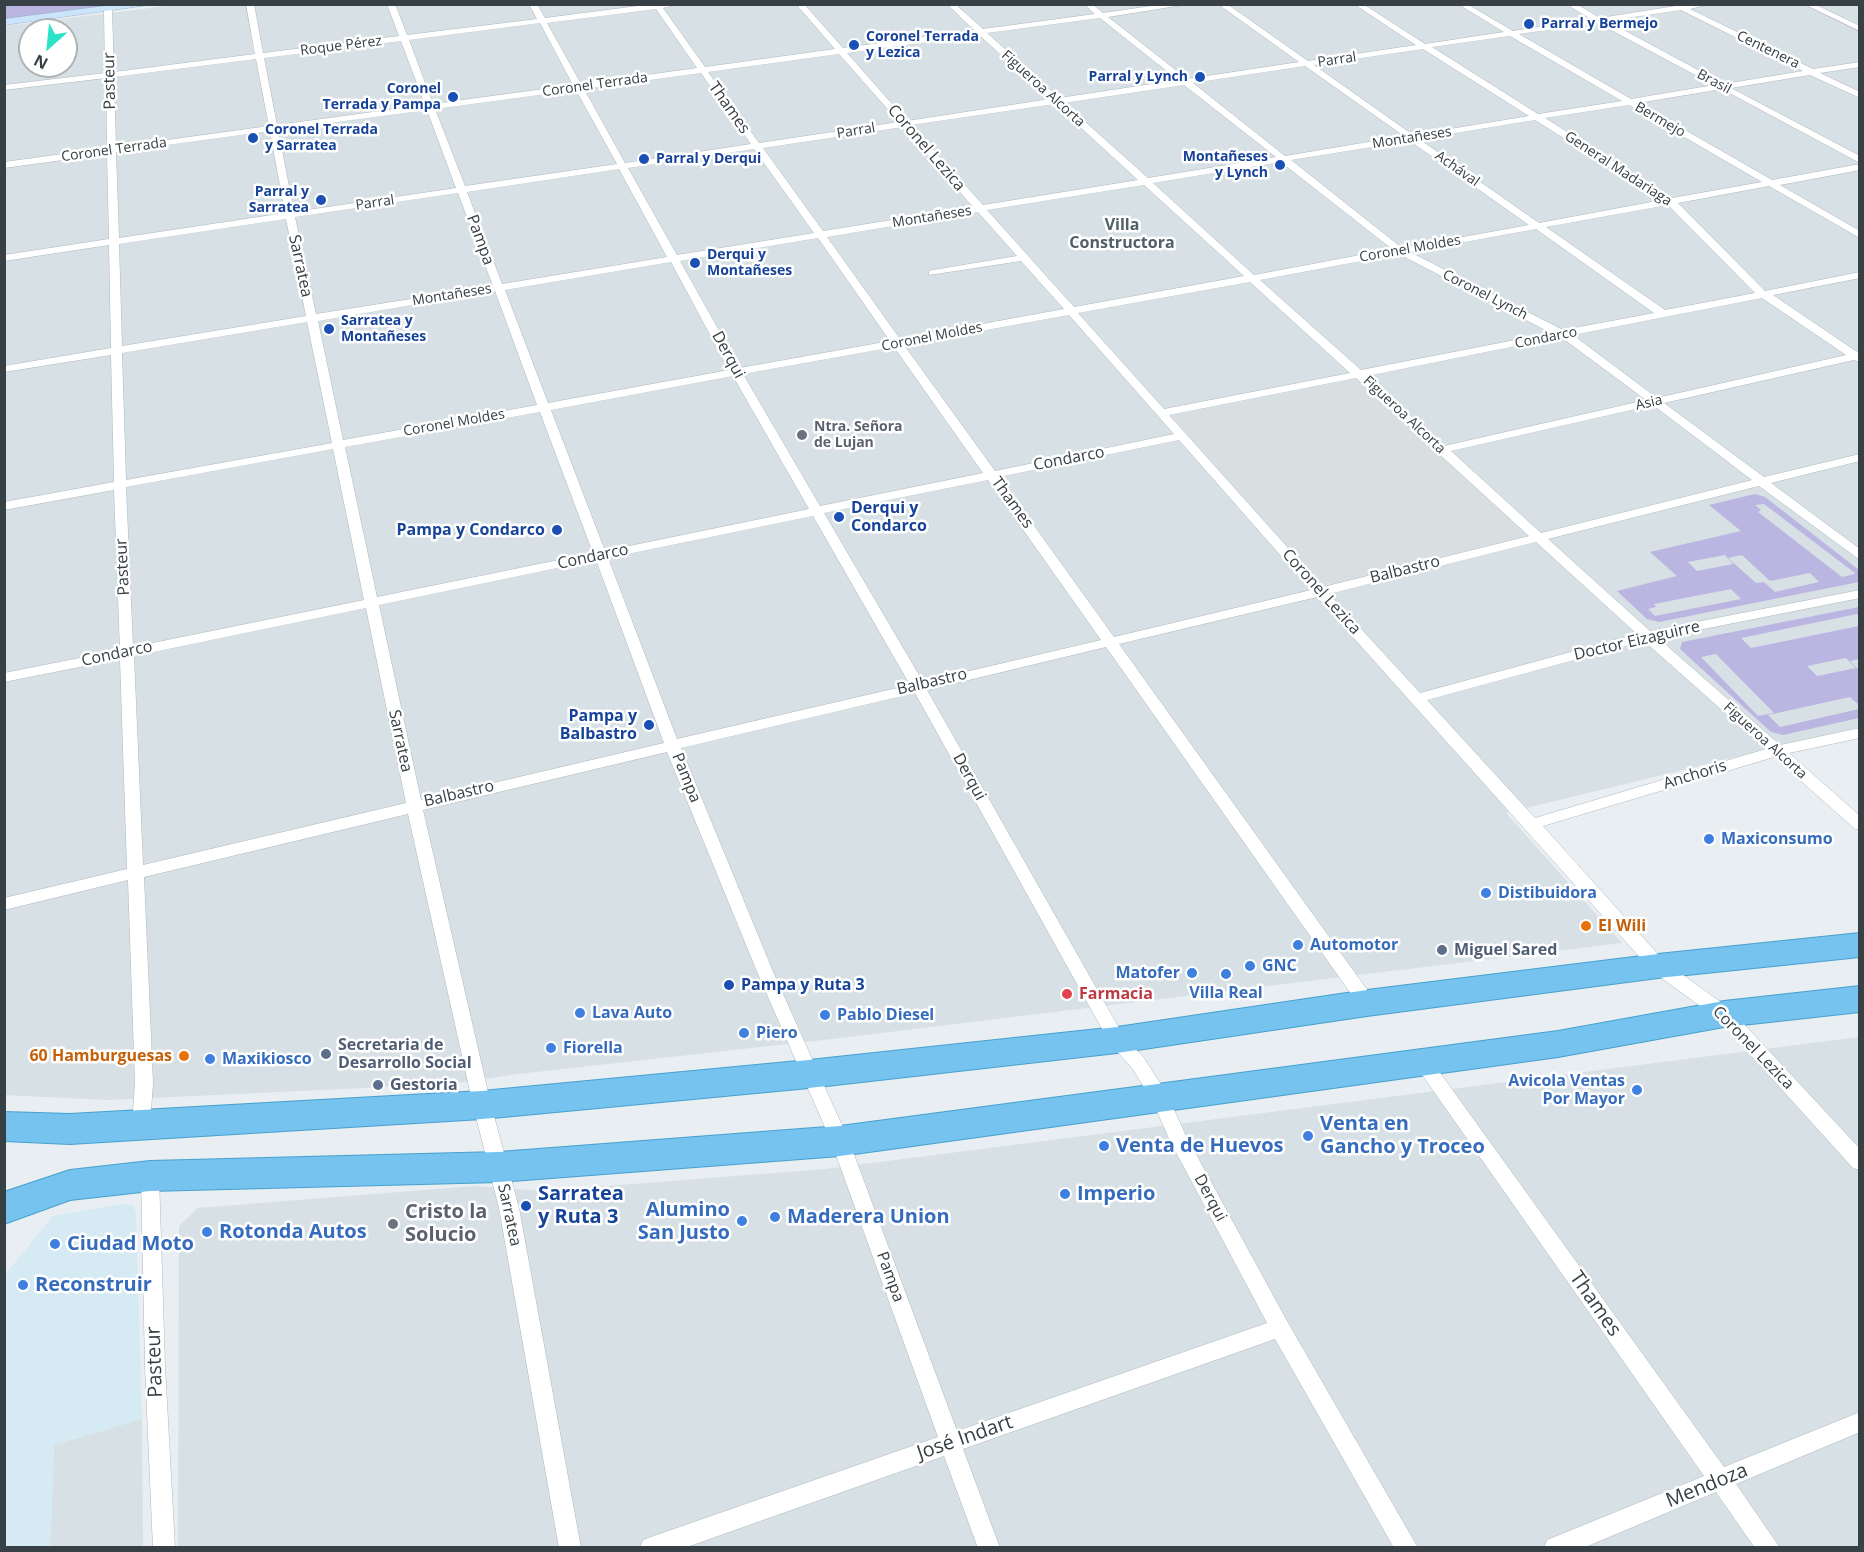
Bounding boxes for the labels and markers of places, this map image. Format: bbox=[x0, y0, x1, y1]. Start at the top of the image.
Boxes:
place label: Parral y Bermejo bbox=[1541, 16, 1658, 32]
marker: Parral y Bermejo bbox=[1522, 17, 1536, 31]
place label: Coronel Terrada y Lezica bbox=[866, 29, 979, 62]
marker: Coronel Terrada y Lezica bbox=[847, 38, 861, 52]
place label: Parral y Lynch bbox=[1089, 69, 1188, 85]
marker: Parral y Lynch bbox=[1193, 70, 1207, 84]
place label: Coronel Terrada y Pampa bbox=[323, 81, 441, 114]
marker: Coronel Terrada y Pampa bbox=[446, 90, 460, 104]
place label: Coronel Terrada y Sarratea bbox=[265, 122, 378, 154]
marker: Coronel Terrada y Sarratea bbox=[246, 131, 260, 145]
place label: Montañeses y Lynch bbox=[1183, 149, 1268, 182]
place label: Parral y Derqui bbox=[656, 151, 761, 167]
marker: Parral y Derqui bbox=[637, 152, 651, 166]
marker: Montañeses y Lynch bbox=[1273, 158, 1287, 172]
place label: Parral y Sarratea bbox=[249, 184, 309, 216]
marker: Parral y Sarratea bbox=[314, 193, 328, 207]
place label: Derqui y Montañeses bbox=[707, 247, 792, 280]
marker: Derqui y Montañeses bbox=[688, 256, 702, 270]
place label: Sarratea y Montañeses bbox=[341, 313, 426, 346]
marker: Sarratea y Montañeses bbox=[322, 322, 336, 336]
place label: Ntra. Señora de Lujan bbox=[814, 419, 903, 452]
marker: Ntra. Señora de Lujan bbox=[795, 428, 809, 442]
place label: Derqui y Condarco bbox=[851, 498, 927, 536]
marker: Derqui y Condarco bbox=[832, 510, 846, 524]
place label: Pampa y Condarco bbox=[397, 520, 545, 540]
marker: Pampa y Condarco bbox=[550, 523, 564, 537]
place label: Pampa y Balbastro bbox=[560, 706, 637, 744]
marker: Pampa y Balbastro bbox=[642, 718, 656, 732]
place label: Maxiconsumo bbox=[1721, 829, 1833, 849]
marker: Maxiconsumo bbox=[1702, 832, 1716, 846]
place label: Distibuidora bbox=[1498, 883, 1597, 903]
marker: Distibuidora bbox=[1479, 886, 1493, 900]
place label: El Wili bbox=[1598, 916, 1646, 936]
marker: El Wili bbox=[1579, 919, 1593, 933]
place label: Automotor bbox=[1310, 935, 1398, 955]
marker: Automotor bbox=[1291, 938, 1305, 952]
place label: Miguel Sared bbox=[1454, 940, 1557, 960]
marker: Miguel Sared bbox=[1435, 943, 1449, 957]
place label: GNC bbox=[1262, 956, 1297, 976]
marker: GNC bbox=[1243, 959, 1257, 973]
place label: Matofer bbox=[1115, 963, 1180, 983]
marker: Matofer bbox=[1185, 966, 1199, 980]
marker: Villa Real bbox=[1219, 967, 1233, 981]
place label: Pampa y Ruta 3 bbox=[741, 975, 865, 995]
marker: Pampa y Ruta 3 bbox=[722, 978, 736, 992]
place label: Villa Real bbox=[1189, 983, 1263, 1003]
place label: Farmacia bbox=[1079, 984, 1153, 1004]
marker: Farmacia bbox=[1060, 987, 1074, 1001]
place label: Lava Auto bbox=[592, 1003, 672, 1023]
place label: Pablo Diesel bbox=[837, 1005, 934, 1025]
marker: Lava Auto bbox=[573, 1006, 587, 1020]
marker: Pablo Diesel bbox=[818, 1008, 832, 1022]
place label: Piero bbox=[756, 1023, 798, 1043]
marker: Piero bbox=[737, 1026, 751, 1040]
place label: Secretaria de Desarrollo Social bbox=[338, 1035, 472, 1073]
place label: Fiorella bbox=[563, 1038, 623, 1058]
marker: Fiorella bbox=[544, 1041, 558, 1055]
place label: 60 Hamburguesas bbox=[29, 1046, 172, 1066]
marker: Secretaria de Desarrollo Social bbox=[319, 1047, 333, 1061]
marker: 60 Hamburguesas bbox=[177, 1049, 191, 1063]
place label: Maxikiosco bbox=[222, 1049, 312, 1069]
marker: Maxikiosco bbox=[203, 1052, 217, 1066]
place label: Avicola Ventas Por Mayor bbox=[1508, 1071, 1625, 1109]
place label: Gestoria bbox=[390, 1075, 458, 1095]
marker: Gestoria bbox=[371, 1078, 385, 1092]
marker: Avicola Ventas Por Mayor bbox=[1630, 1083, 1644, 1097]
place label: Venta en Gancho y Troceo bbox=[1320, 1112, 1485, 1159]
marker: Venta en Gancho y Troceo bbox=[1301, 1129, 1315, 1143]
place label: Venta de Huevos bbox=[1116, 1134, 1284, 1158]
marker: Venta de Huevos bbox=[1097, 1139, 1111, 1153]
place label: Sarratea y Ruta 3 bbox=[538, 1182, 624, 1229]
place label: Imperio bbox=[1077, 1182, 1155, 1206]
marker: Imperio bbox=[1058, 1187, 1072, 1201]
place label: Alumino San Justo bbox=[638, 1198, 730, 1245]
marker: Sarratea y Ruta 3 bbox=[519, 1199, 533, 1213]
place label: Cristo la Solucio bbox=[405, 1200, 487, 1247]
place label: Maderera Union bbox=[787, 1205, 950, 1229]
marker: Maderera Union bbox=[768, 1210, 782, 1224]
marker: Alumino San Justo bbox=[735, 1214, 749, 1228]
marker: Cristo la Solucio bbox=[386, 1217, 400, 1231]
place label: Rotonda Autos bbox=[219, 1220, 367, 1244]
marker: Rotonda Autos bbox=[200, 1225, 214, 1239]
place label: Ciudad Moto bbox=[67, 1232, 194, 1256]
marker: Ciudad Moto bbox=[48, 1237, 62, 1251]
place label: Reconstruir bbox=[35, 1273, 152, 1297]
marker: Reconstruir bbox=[16, 1278, 30, 1292]

